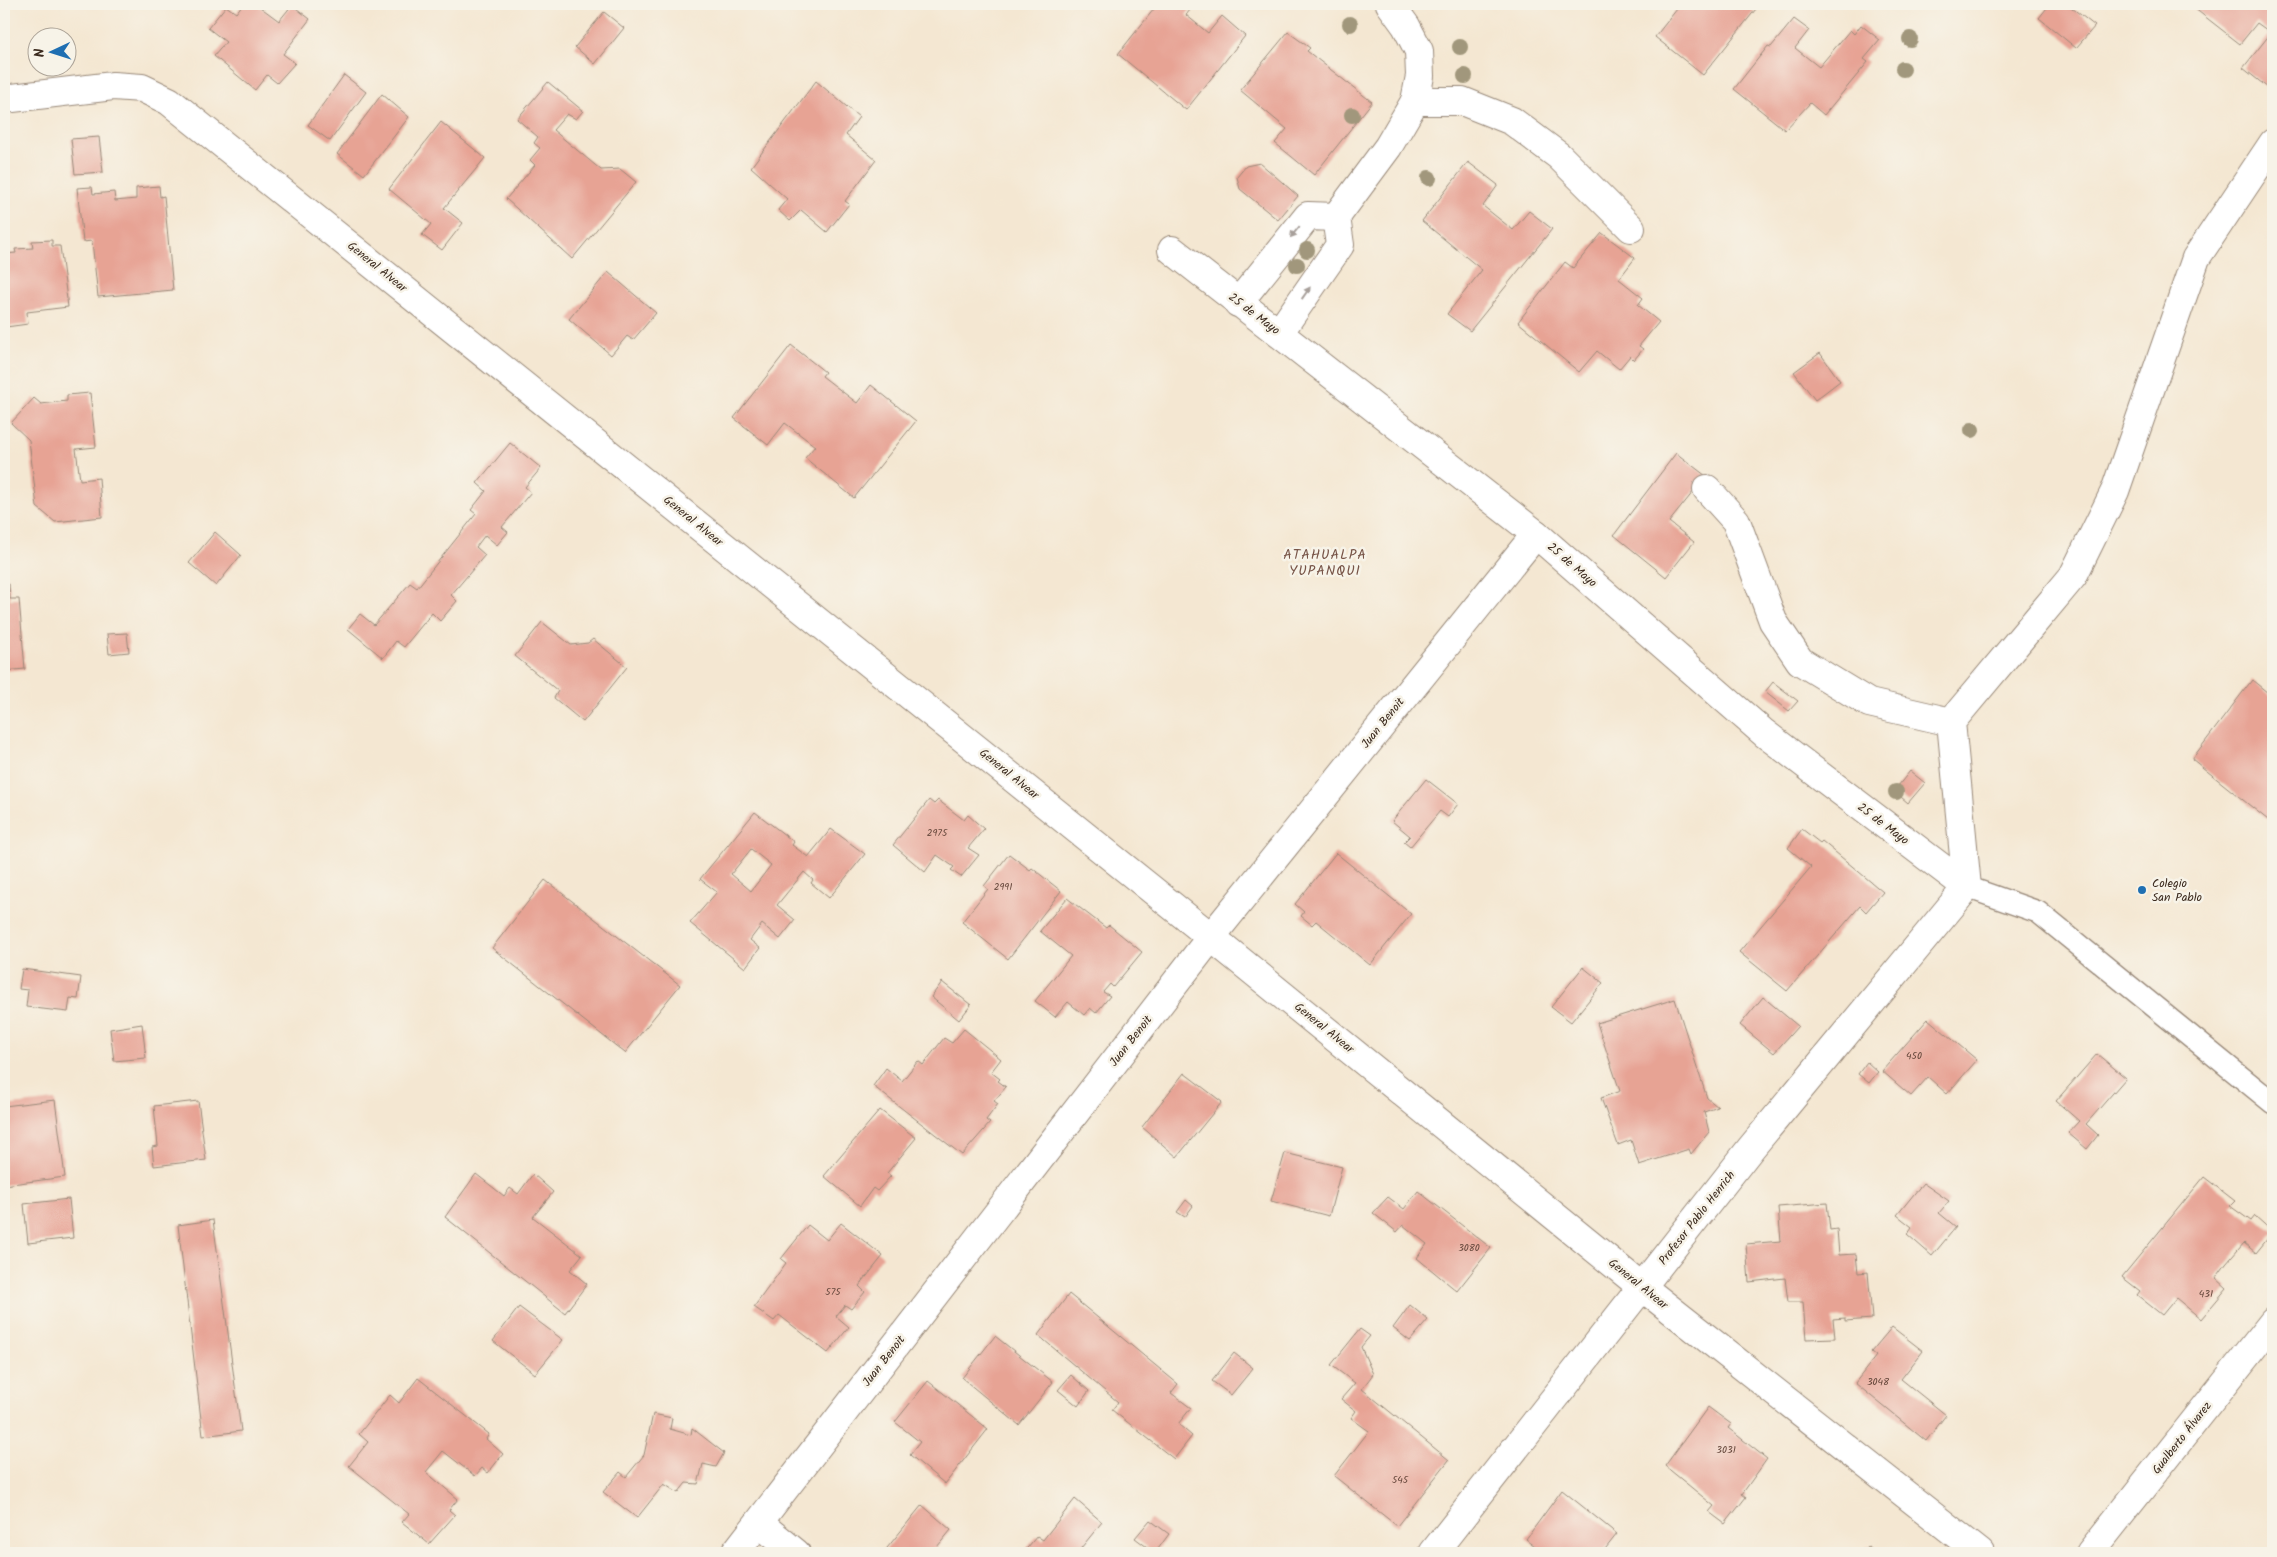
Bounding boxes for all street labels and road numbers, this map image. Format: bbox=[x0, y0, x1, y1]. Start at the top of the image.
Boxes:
street label: General Alvear bbox=[343, 237, 412, 298]
street label: 25 de Mayo bbox=[1224, 288, 1284, 340]
street label: General Alvear bbox=[659, 491, 728, 552]
street label: 25 de Mayo bbox=[1543, 538, 1601, 592]
street label: Juan Benoit bbox=[1357, 693, 1410, 753]
street label: General Alvear bbox=[975, 744, 1044, 805]
street label: 25 de Mayo bbox=[1853, 798, 1913, 850]
street label: General Alvear bbox=[1290, 998, 1359, 1059]
street label: Juan Benoit bbox=[1105, 1011, 1157, 1071]
street label: Profesor Pablo Henrich bbox=[1654, 1167, 1740, 1269]
street label: General Alvear bbox=[1604, 1254, 1673, 1315]
street label: Juan Benoit bbox=[858, 1331, 910, 1391]
street label: Gualberto Álvarez bbox=[2147, 1398, 2217, 1478]

